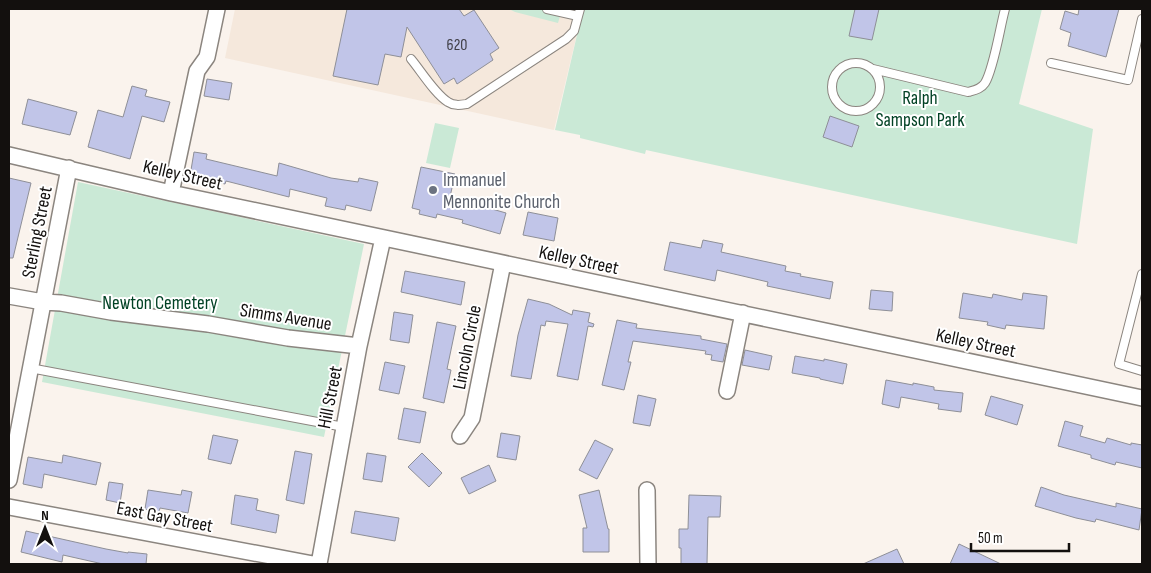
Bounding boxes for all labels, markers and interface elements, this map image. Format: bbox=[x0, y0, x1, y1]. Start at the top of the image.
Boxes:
house number: 620 bbox=[447, 36, 467, 55]
park label: Ralph Sampson Park bbox=[875, 87, 965, 132]
street label: Kelley Street bbox=[141, 155, 225, 196]
place label: Immanuel Mennonite Church bbox=[443, 169, 560, 214]
street label: Sterling Street bbox=[17, 184, 58, 280]
marker: Immanuel Mennonite Church bbox=[427, 184, 439, 196]
street label: Kelley Street bbox=[537, 241, 621, 280]
park label: Newton Cemetery bbox=[102, 292, 218, 315]
street label: Simms Avenue bbox=[238, 299, 333, 336]
street label: Lincoln Circle bbox=[448, 303, 487, 391]
street label: Kelley Street bbox=[934, 324, 1018, 363]
street label: Hill Street bbox=[313, 364, 348, 431]
street label: East Gay Street bbox=[115, 497, 215, 538]
north arrow bbox=[20, 503, 70, 553]
text: N bbox=[41, 507, 49, 524]
scale bar bbox=[971, 520, 1068, 552]
text: 50 m bbox=[978, 529, 1003, 548]

